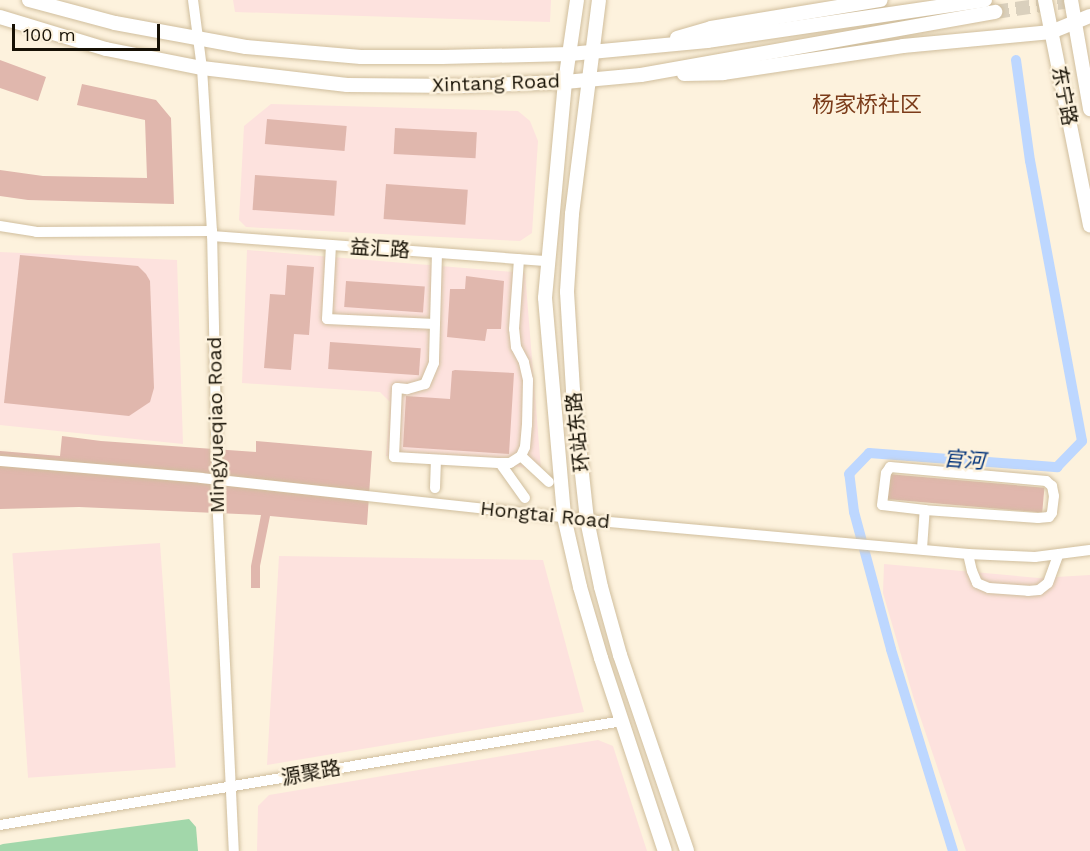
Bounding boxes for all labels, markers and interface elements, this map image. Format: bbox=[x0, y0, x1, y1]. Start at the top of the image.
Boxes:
scale bar bbox=[15, 12, 164, 50]
text: 100 m bbox=[23, 24, 76, 45]
street label: 东宁路 bbox=[1046, 64, 1082, 128]
street label: Xintang Road bbox=[432, 69, 560, 97]
district label: 杨家桥社区 bbox=[812, 92, 922, 118]
street label: 益汇路 bbox=[349, 235, 411, 263]
street label: Mingyueqiao Road bbox=[202, 337, 230, 513]
street label: 环站东路 bbox=[562, 391, 594, 473]
water label: 官河 bbox=[942, 446, 986, 474]
street label: Hongtai Road bbox=[479, 496, 611, 534]
street label: 源聚路 bbox=[279, 756, 343, 790]

